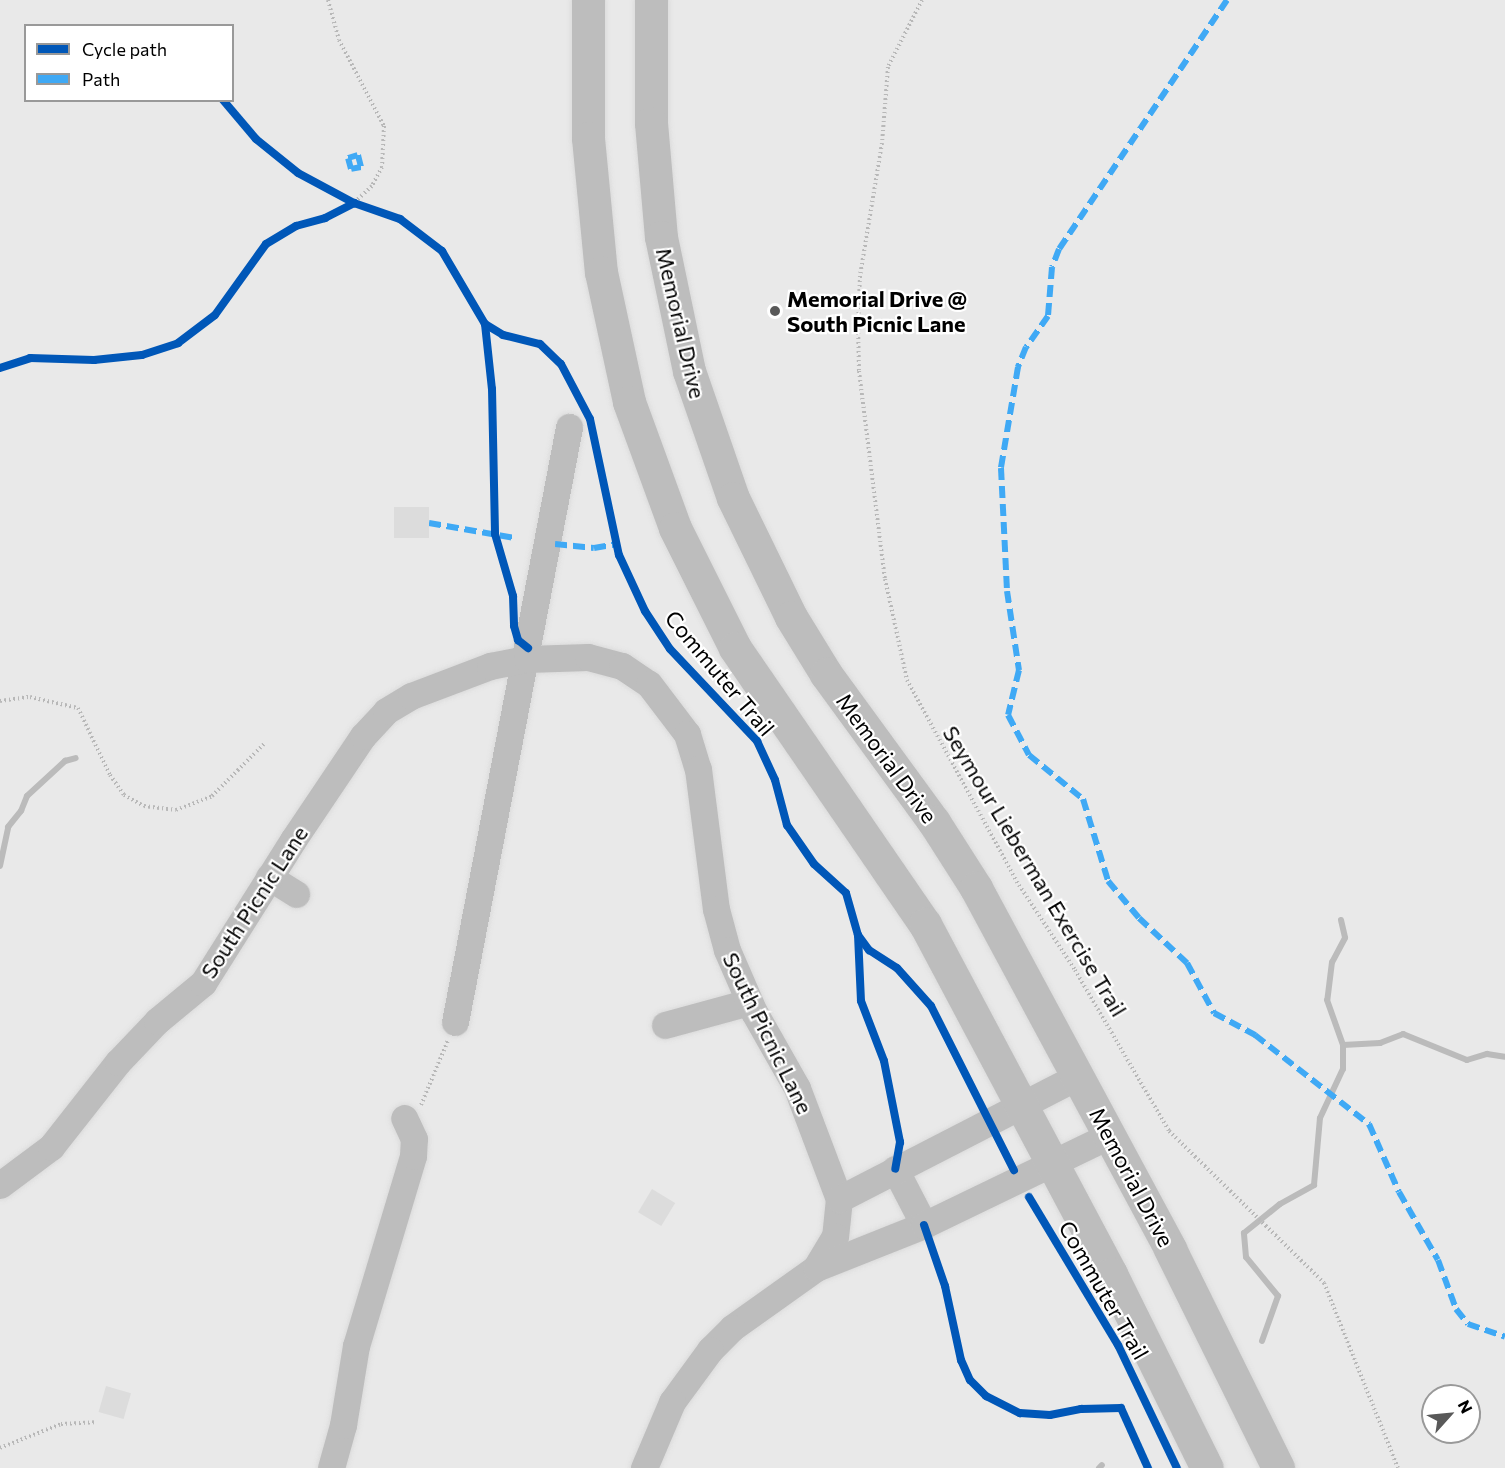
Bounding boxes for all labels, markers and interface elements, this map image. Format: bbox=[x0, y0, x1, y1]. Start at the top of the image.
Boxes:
legend bbox=[24, 24, 234, 102]
text: Cycle path bbox=[82, 38, 167, 60]
text: Path bbox=[82, 68, 120, 90]
street label: Memorial Drive bbox=[651, 245, 711, 401]
place label: Memorial Drive @ South Picnic Lane bbox=[787, 285, 967, 336]
marker: Memorial Drive @ South Picnic Lane bbox=[768, 304, 782, 318]
street label: Commuter Trail bbox=[660, 605, 780, 741]
street label: Memorial Drive bbox=[831, 688, 943, 828]
street label: Seymour Lieberman Exercise Trail bbox=[938, 721, 1132, 1021]
street label: South Picnic Lane bbox=[195, 821, 313, 983]
street label: South Picnic Lane bbox=[718, 948, 818, 1118]
street label: Memorial Drive bbox=[1084, 1103, 1180, 1251]
street label: Commuter Trail bbox=[1054, 1216, 1154, 1364]
north arrow bbox=[1421, 1384, 1481, 1444]
text: N bbox=[1455, 1397, 1477, 1416]

